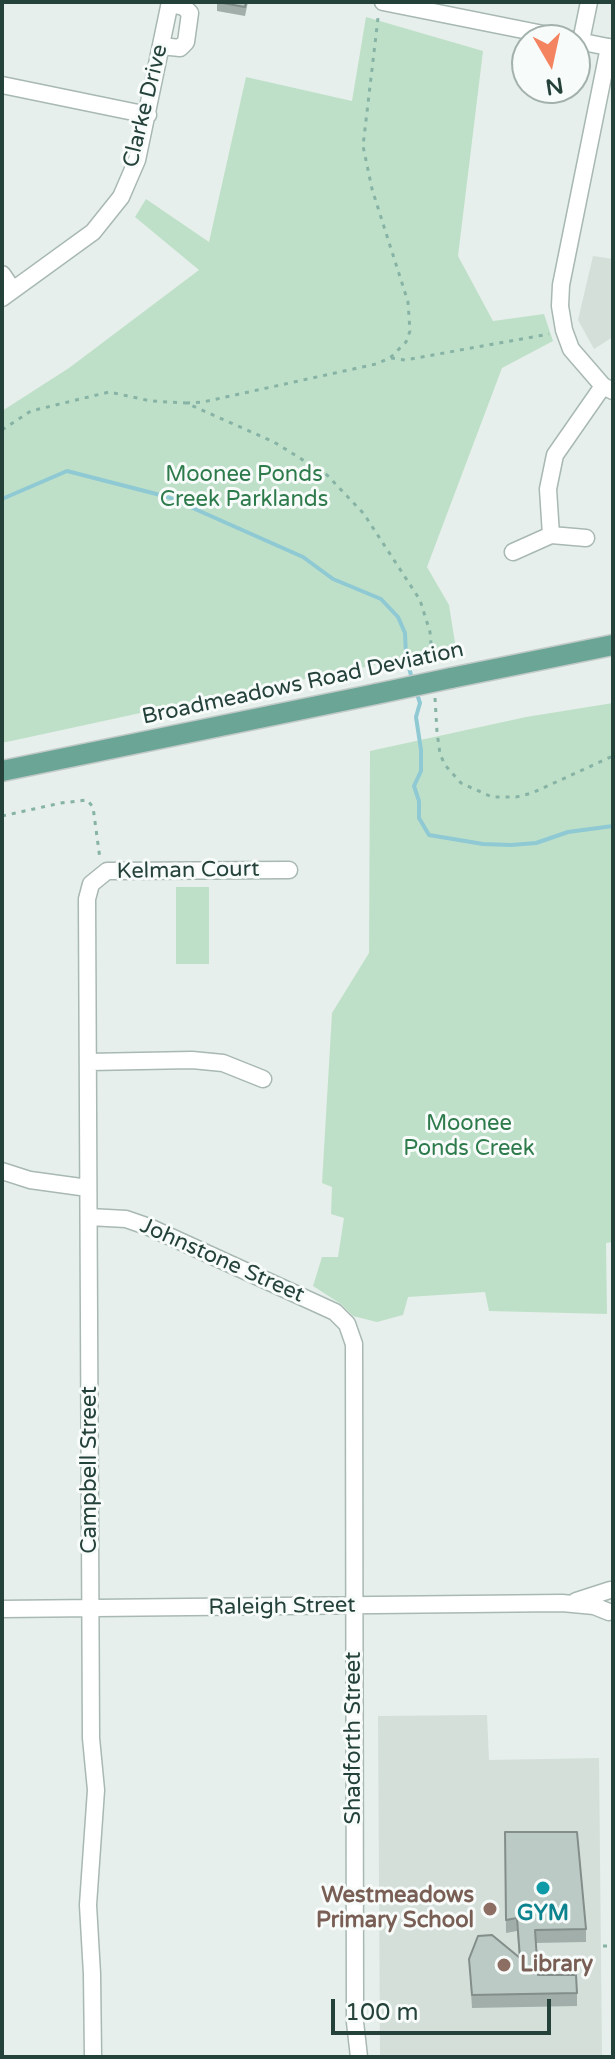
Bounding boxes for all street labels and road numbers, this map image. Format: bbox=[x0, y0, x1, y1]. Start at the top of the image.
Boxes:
street label: Clarke Drive bbox=[118, 42, 174, 170]
street label: Broadmeadows Road Deviation bbox=[140, 637, 466, 731]
street label: Kelman Court bbox=[116, 857, 260, 885]
street label: Johnstone Street bbox=[136, 1213, 308, 1309]
street label: Campbell Street bbox=[77, 1386, 103, 1554]
street label: Raleigh Street bbox=[208, 1593, 356, 1621]
street label: Shadforth Street bbox=[341, 1652, 367, 1824]

